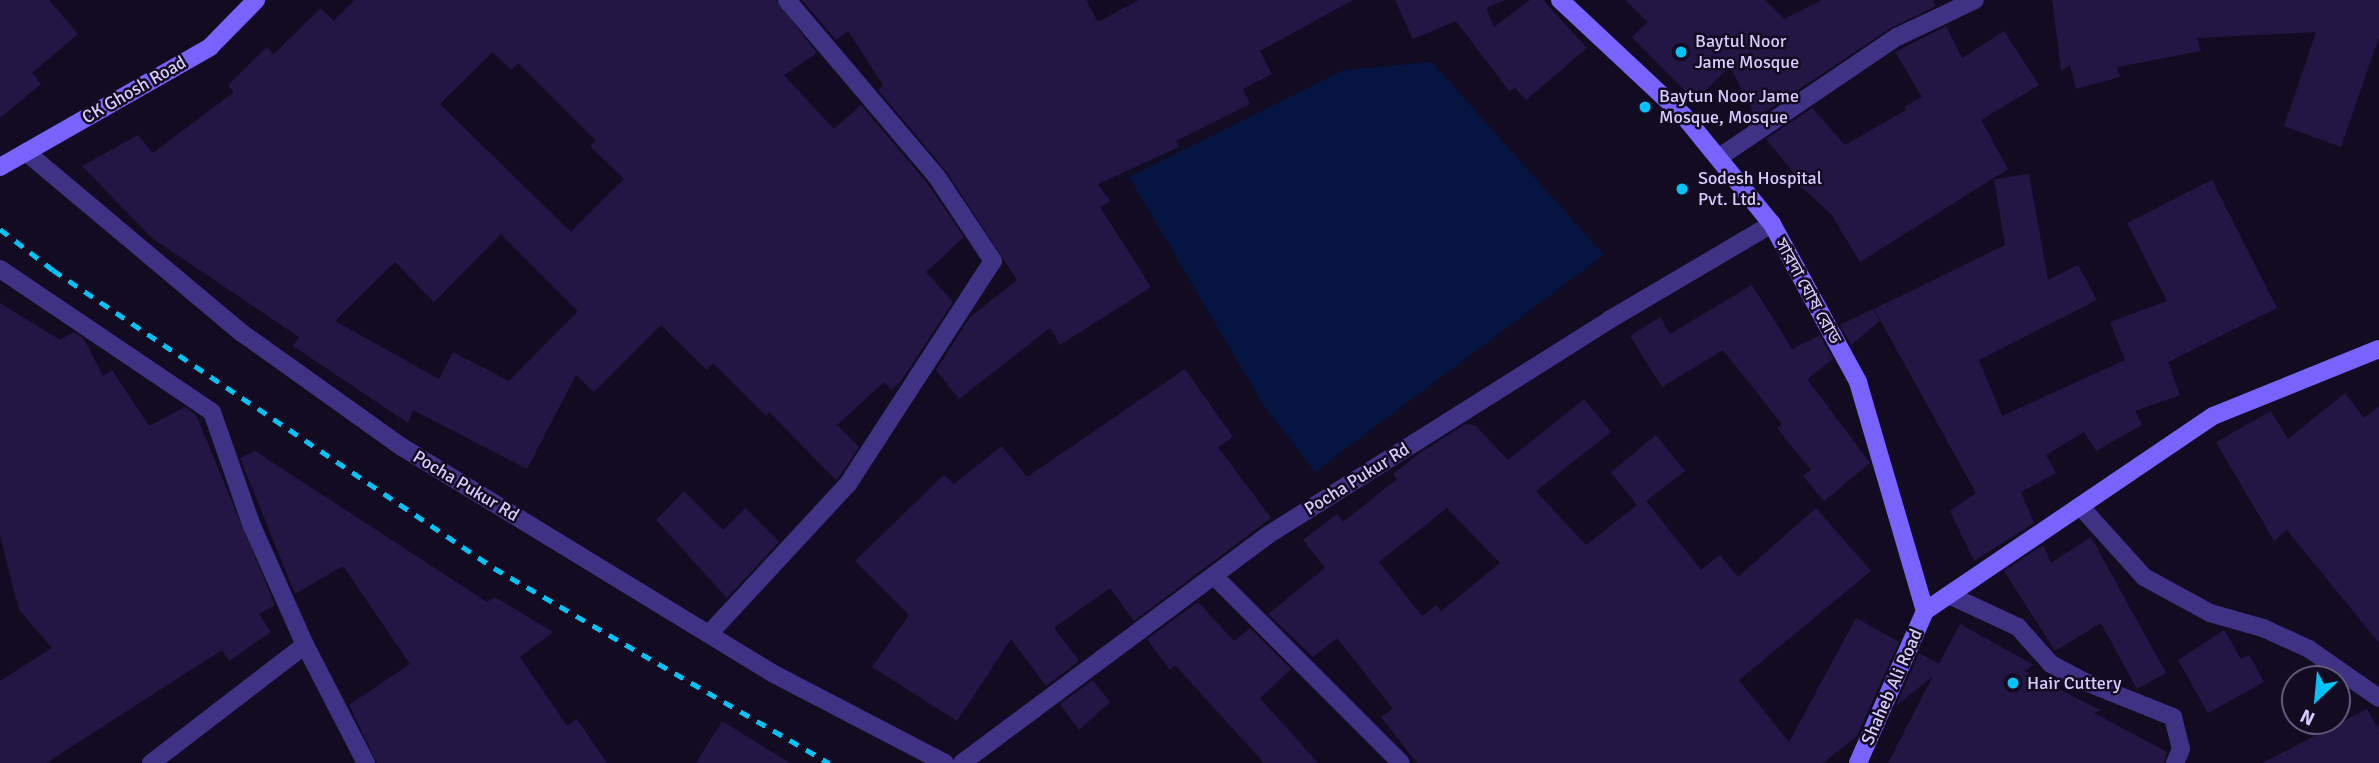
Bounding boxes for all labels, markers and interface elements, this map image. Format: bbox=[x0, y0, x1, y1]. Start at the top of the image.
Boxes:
place label: Baytul Noor Jame Mosque bbox=[1695, 31, 1799, 74]
marker: Baytul Noor Jame Mosque bbox=[1673, 44, 1689, 60]
street label: CK Ghosh Road bbox=[78, 52, 190, 128]
place label: Baytun Noor Jame Mosque, Mosque bbox=[1659, 86, 1799, 128]
marker: Baytun Noor Jame Mosque, Mosque bbox=[1637, 99, 1653, 115]
place label: Sodesh Hospital Pvt. Ltd. bbox=[1698, 168, 1822, 210]
marker: Sodesh Hospital Pvt. Ltd. bbox=[1672, 179, 1692, 199]
street label: সারদা ঘোষ রোড bbox=[1770, 234, 1846, 348]
street label: Pocha Pukur Rd bbox=[1301, 438, 1413, 520]
street label: Pocha Pukur Rd bbox=[409, 446, 523, 526]
street label: Shaheb Ali Road bbox=[1857, 626, 1927, 748]
north arrow bbox=[2281, 665, 2351, 735]
place label: Hair Cuttery bbox=[2027, 672, 2121, 694]
marker: Hair Cuttery bbox=[2005, 675, 2021, 691]
text: N bbox=[2296, 703, 2319, 731]

